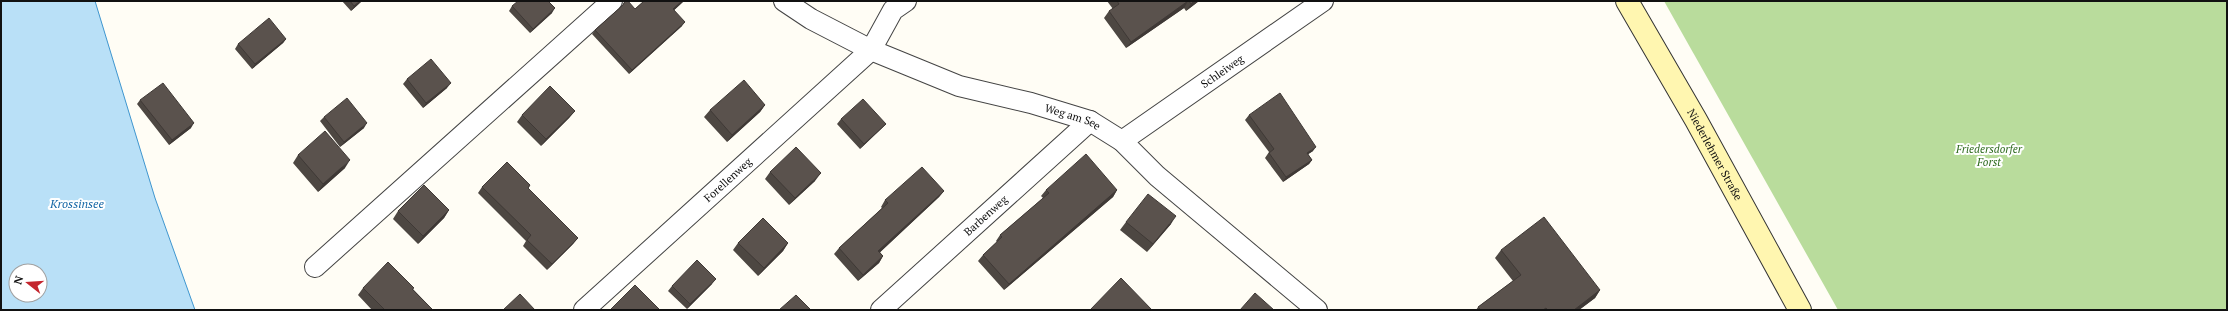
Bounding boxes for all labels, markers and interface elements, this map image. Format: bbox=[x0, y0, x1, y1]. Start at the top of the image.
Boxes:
street label: Schleiweg bbox=[1198, 51, 1246, 91]
street label: Weg am See bbox=[1043, 101, 1104, 133]
street label: Niederlehmer Straße bbox=[1684, 106, 1746, 203]
park label: Friedersdorfer Forst bbox=[1955, 142, 2023, 169]
street label: Forellenweg bbox=[701, 154, 755, 205]
street label: Barbenweg bbox=[961, 192, 1010, 239]
water label: Krossinsee bbox=[49, 196, 105, 211]
north arrow bbox=[8, 263, 48, 303]
text: N bbox=[11, 273, 27, 286]

